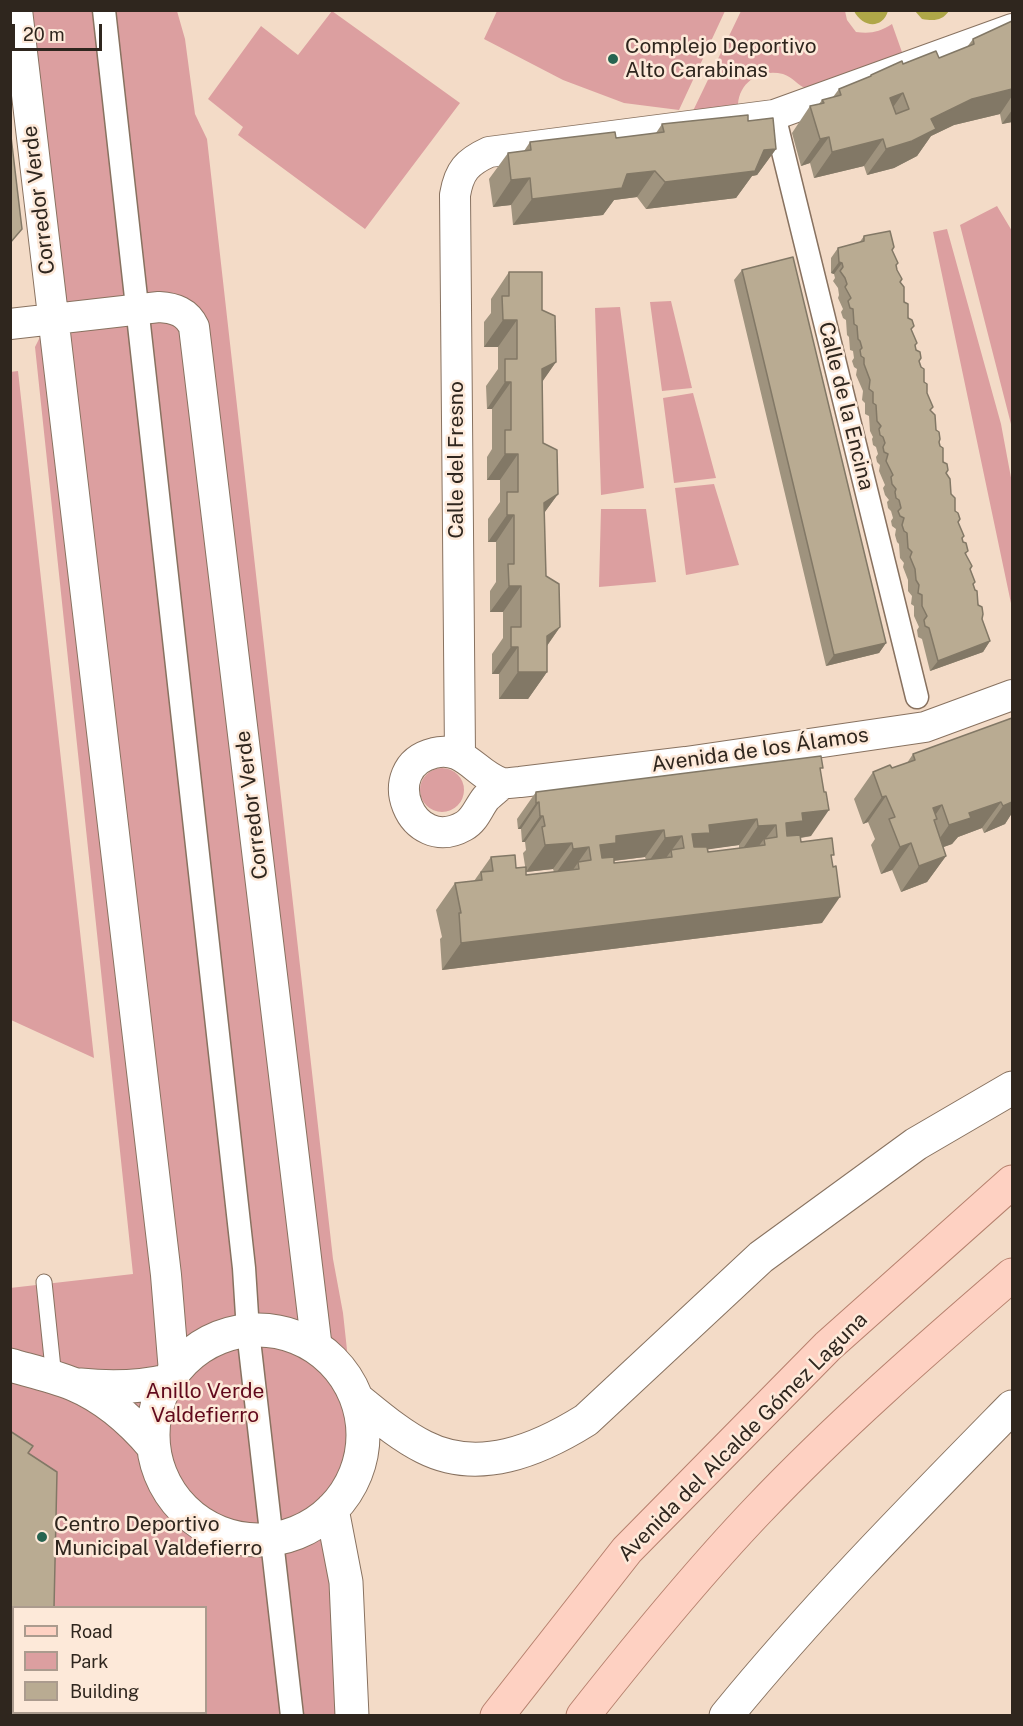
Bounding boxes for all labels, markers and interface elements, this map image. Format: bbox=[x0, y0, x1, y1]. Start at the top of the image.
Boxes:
scale bar bbox=[15, 12, 105, 50]
text: 20 m bbox=[23, 24, 65, 45]
place label: Complejo Deportivo Alto Carabinas bbox=[625, 34, 817, 84]
marker: Complejo Deportivo Alto Carabinas bbox=[606, 52, 620, 66]
street label: Corredor Verde bbox=[17, 124, 61, 276]
street label: Calle de la Encina bbox=[813, 319, 879, 493]
street label: Calle del Fresno bbox=[444, 381, 470, 539]
street label: Avenida de los Álamos bbox=[650, 722, 870, 778]
street label: Corredor Verde bbox=[230, 729, 274, 881]
street label: Avenida del Alcalde Gómez Laguna bbox=[613, 1307, 873, 1567]
park label: Anillo Verde Valdefierro bbox=[146, 1379, 264, 1429]
place label: Centro Deportivo Municipal Valdefierro bbox=[54, 1512, 262, 1562]
marker: Centro Deportivo Municipal Valdefierro bbox=[35, 1530, 49, 1544]
legend bbox=[12, 1606, 207, 1714]
text: Road bbox=[70, 1621, 113, 1642]
text: Park bbox=[70, 1651, 108, 1672]
text: Building bbox=[70, 1681, 139, 1702]

